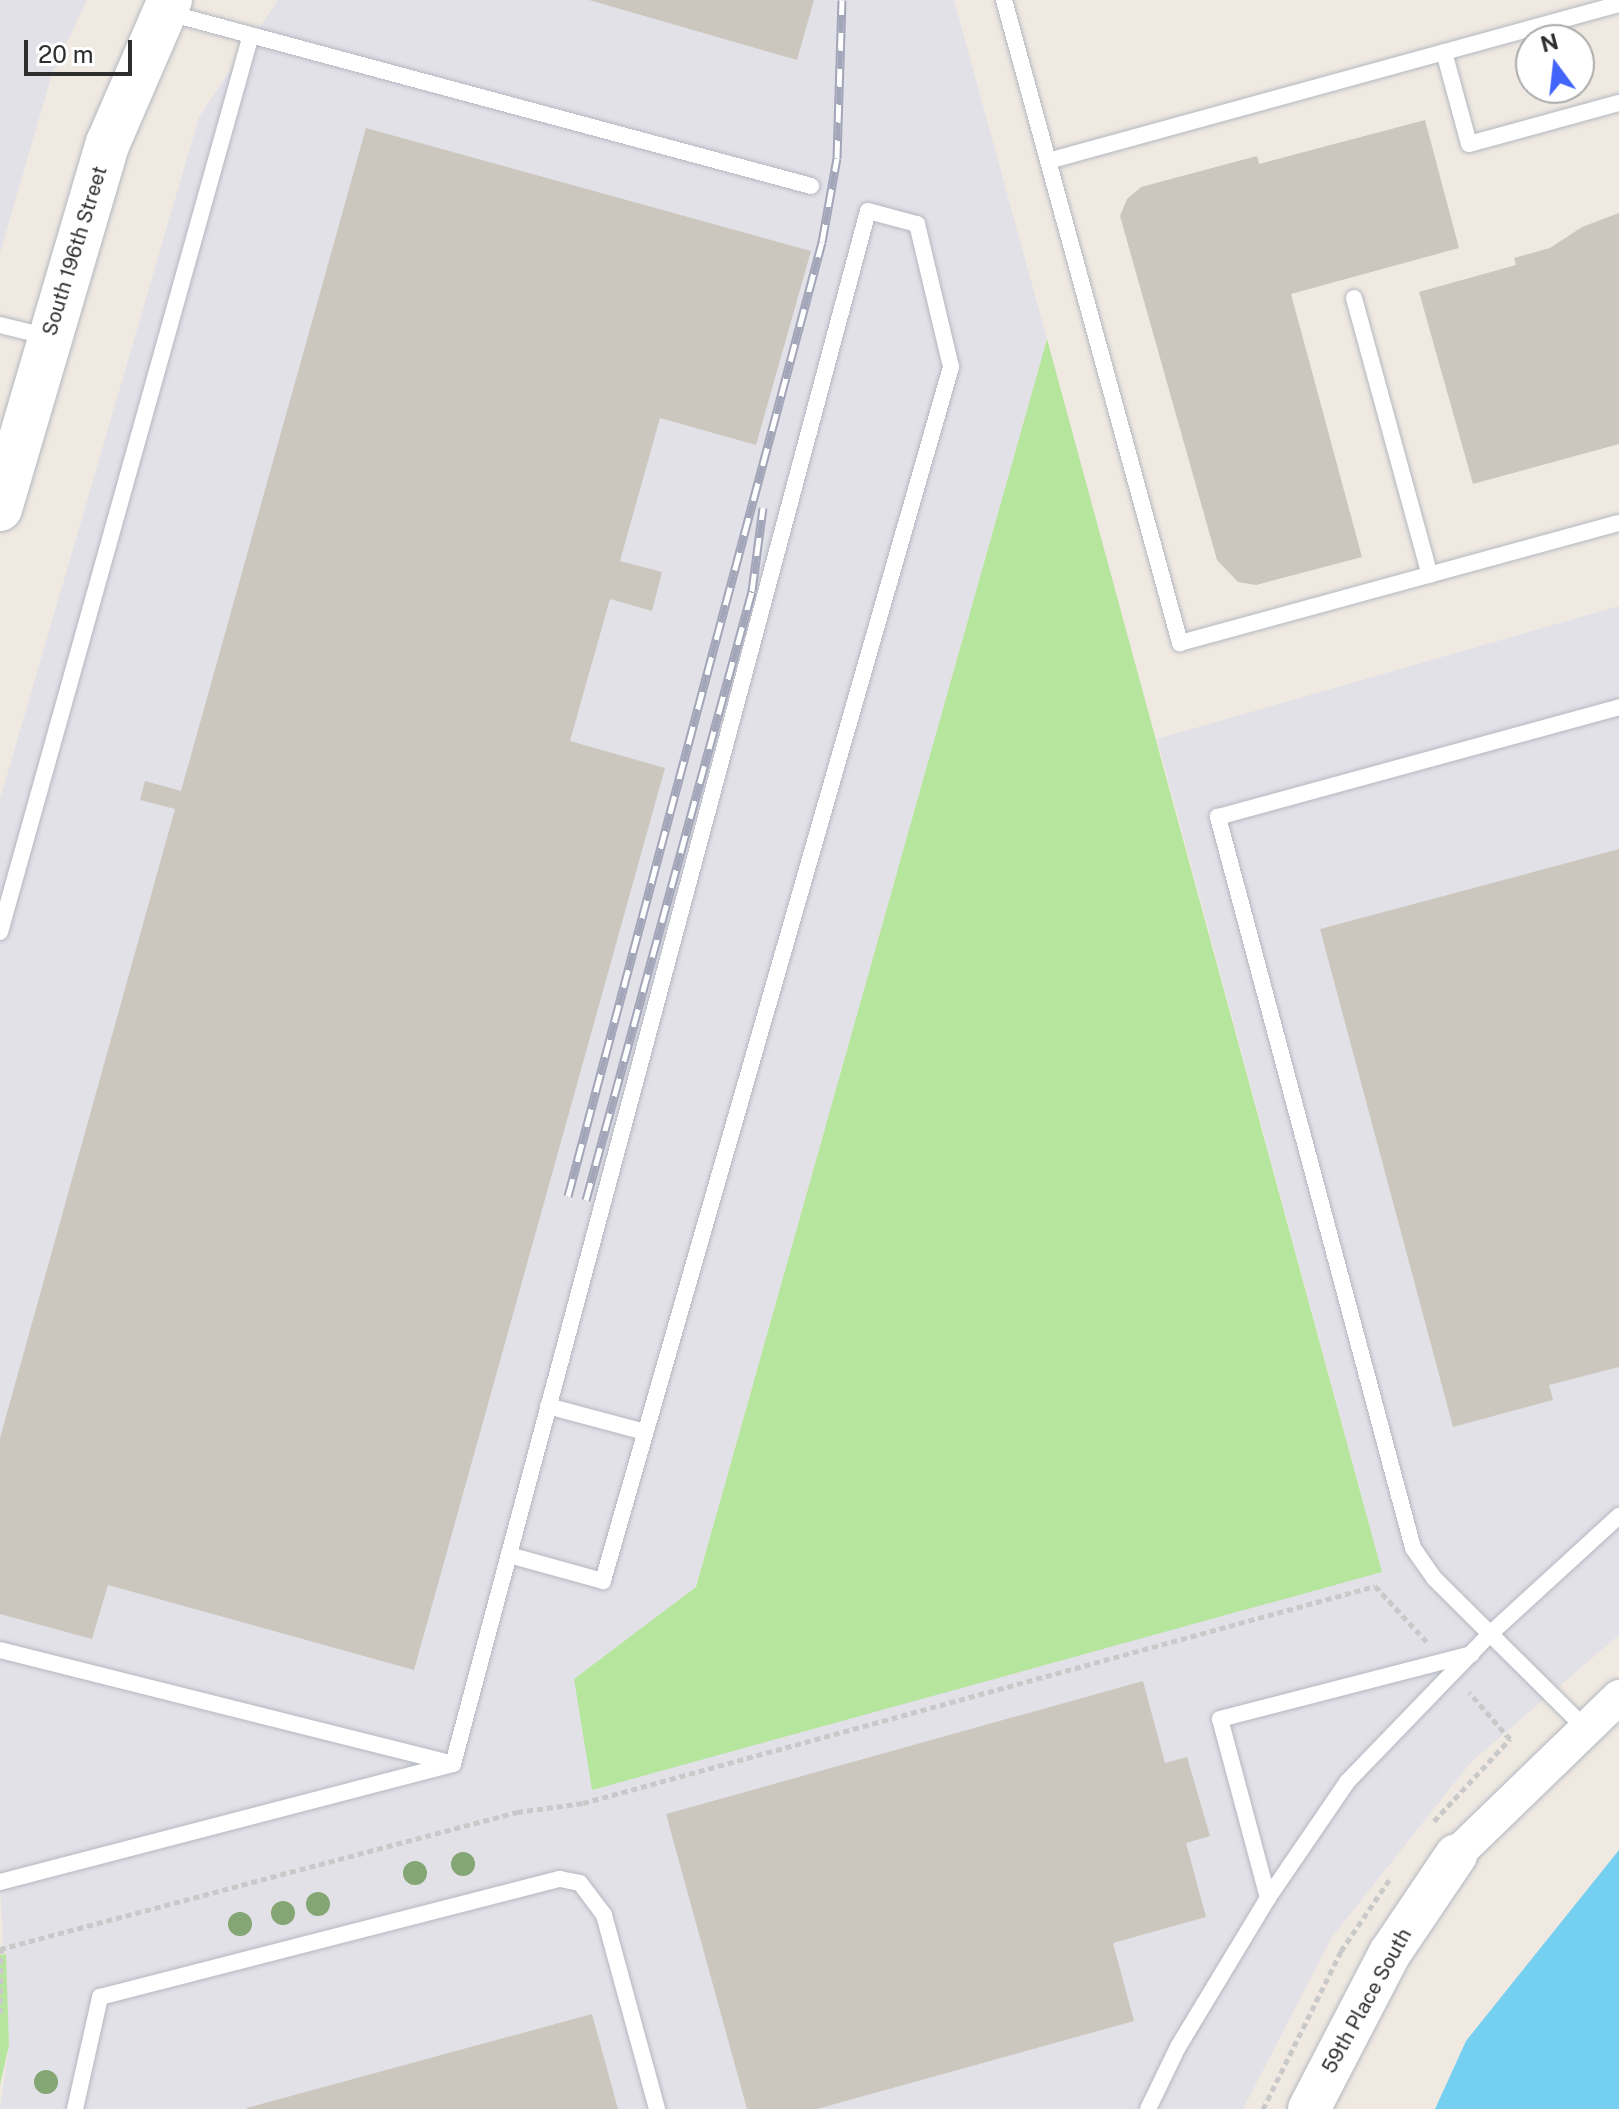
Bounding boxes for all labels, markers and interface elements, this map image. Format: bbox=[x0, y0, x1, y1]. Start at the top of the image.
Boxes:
scale bar bbox=[28, 24, 136, 74]
north arrow bbox=[1515, 24, 1595, 104]
text: N bbox=[1538, 28, 1561, 58]
text: 20 m bbox=[38, 40, 94, 68]
street label: South 196th Street bbox=[38, 163, 112, 339]
street label: 59th Place South bbox=[1317, 1924, 1417, 2078]

